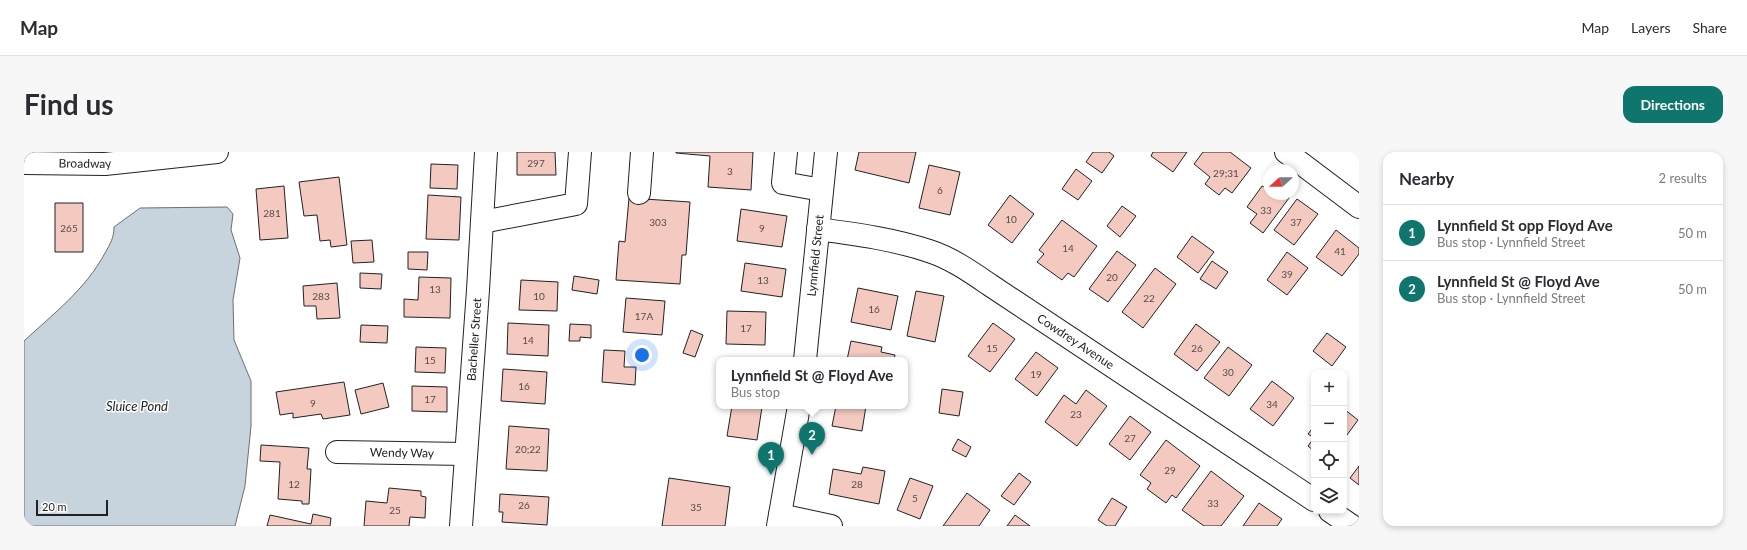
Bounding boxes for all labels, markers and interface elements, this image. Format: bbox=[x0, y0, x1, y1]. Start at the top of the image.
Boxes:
text: Map bbox=[20, 16, 58, 39]
text: Map bbox=[1581, 19, 1609, 36]
text: Layers bbox=[1631, 19, 1671, 36]
text: Share bbox=[1693, 19, 1727, 36]
button: Directions bbox=[1623, 86, 1723, 123]
text: Find us bbox=[24, 87, 114, 121]
street label: Broadway bbox=[59, 155, 113, 171]
house number: 297 bbox=[527, 157, 545, 169]
north arrow bbox=[1263, 164, 1299, 200]
house number: 3 bbox=[727, 165, 733, 177]
house number: 29;31 bbox=[1213, 167, 1239, 179]
text: Nearby bbox=[1399, 168, 1454, 189]
text: 2 results bbox=[1659, 170, 1707, 186]
house number: 6 bbox=[937, 184, 943, 196]
house number: 33 bbox=[1260, 204, 1272, 216]
house number: 281 bbox=[263, 207, 281, 219]
street label: Lynnfield Street bbox=[803, 213, 827, 297]
house number: 10 bbox=[1005, 213, 1017, 225]
house number: 303 bbox=[649, 216, 667, 228]
house number: 37 bbox=[1290, 216, 1302, 228]
text: Lynnfield St opp Floyd Ave bbox=[1437, 216, 1613, 234]
house number: 265 bbox=[60, 222, 78, 234]
house number: 9 bbox=[759, 222, 765, 234]
text: 1 bbox=[1408, 225, 1416, 241]
text: 50 m bbox=[1678, 225, 1707, 241]
text: Bus stop · Lynnfield Street bbox=[1437, 234, 1585, 250]
house number: 14 bbox=[1062, 242, 1074, 254]
house number: 41 bbox=[1334, 245, 1346, 257]
house number: 39 bbox=[1281, 268, 1293, 280]
house number: 20 bbox=[1106, 271, 1118, 283]
text: Lynnfield St @ Floyd Ave bbox=[1437, 272, 1600, 290]
house number: 13 bbox=[757, 274, 769, 286]
text: 2 bbox=[1408, 281, 1416, 297]
text: 50 m bbox=[1678, 281, 1707, 297]
house number: 13 bbox=[429, 283, 441, 295]
house number: 283 bbox=[312, 290, 330, 302]
house number: 10 bbox=[533, 290, 545, 302]
text: Bus stop · Lynnfield Street bbox=[1437, 290, 1585, 306]
house number: 22 bbox=[1143, 292, 1155, 304]
street label: Bacheller Street bbox=[463, 297, 484, 382]
house number: 16 bbox=[868, 303, 880, 315]
house number: 17A bbox=[635, 310, 653, 322]
street label: Cowdrey Avenue bbox=[1034, 310, 1117, 372]
house number: 17 bbox=[740, 322, 752, 334]
house number: 14 bbox=[522, 334, 534, 346]
house number: 15 bbox=[986, 342, 998, 354]
house number: 26 bbox=[1191, 342, 1203, 354]
your location bbox=[632, 345, 652, 365]
house number: 15 bbox=[424, 354, 436, 366]
popup bbox=[716, 357, 908, 409]
text: Lynnfield St @ Floyd Ave bbox=[731, 366, 893, 384]
house number: 30 bbox=[1222, 366, 1234, 378]
house number: 19 bbox=[1030, 368, 1042, 380]
map controls bbox=[1311, 370, 1347, 514]
button: + bbox=[1311, 370, 1347, 406]
house number: 16 bbox=[518, 380, 530, 392]
text: Bus stop bbox=[731, 384, 780, 400]
house number: 17 bbox=[424, 393, 436, 405]
house number: 9 bbox=[310, 397, 316, 409]
water label: Sluice Pond bbox=[106, 398, 168, 414]
house number: 34 bbox=[1266, 398, 1278, 410]
button: − bbox=[1311, 406, 1347, 442]
house number: 23 bbox=[1070, 408, 1082, 420]
pin: 2 bbox=[799, 422, 825, 455]
house number: 27 bbox=[1124, 432, 1136, 444]
pin: 1 bbox=[758, 442, 784, 475]
button: locate bbox=[1311, 442, 1347, 478]
house number: 20;22 bbox=[515, 443, 541, 455]
street label: Wendy Way bbox=[370, 445, 435, 461]
house number: 29 bbox=[1164, 464, 1176, 476]
house number: 12 bbox=[288, 478, 300, 490]
house number: 28 bbox=[851, 478, 863, 490]
button: layers bbox=[1311, 478, 1347, 514]
house number: 5 bbox=[912, 492, 918, 504]
house number: 33 bbox=[1207, 497, 1219, 509]
scale bar bbox=[36, 498, 108, 517]
house number: 26 bbox=[518, 499, 530, 511]
text: 20 m bbox=[42, 500, 67, 513]
house number: 35 bbox=[690, 501, 702, 513]
house number: 25 bbox=[389, 504, 401, 516]

